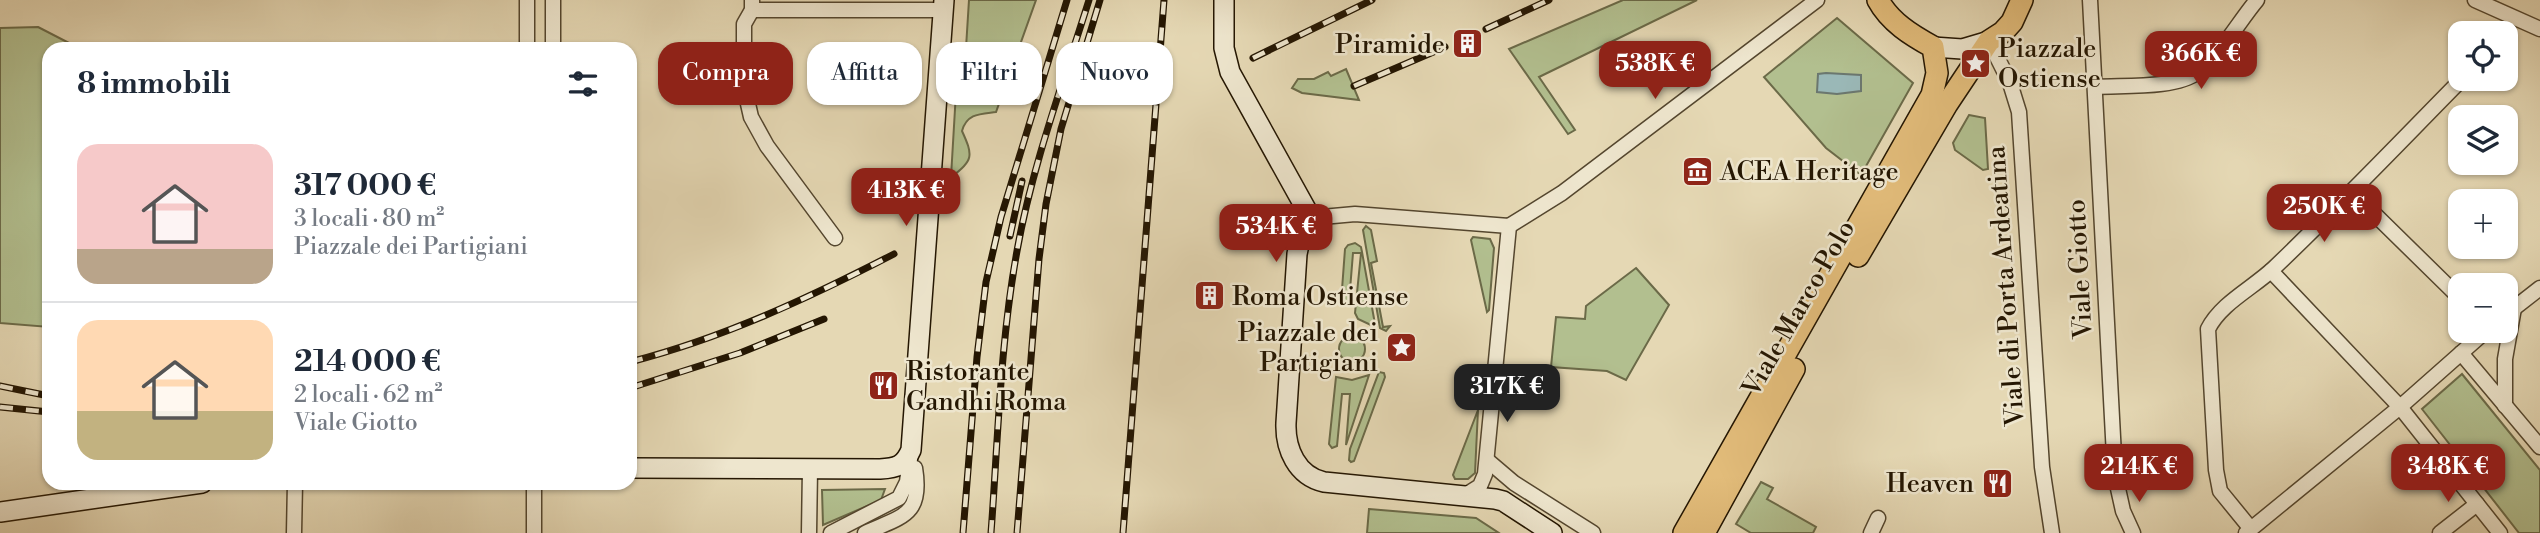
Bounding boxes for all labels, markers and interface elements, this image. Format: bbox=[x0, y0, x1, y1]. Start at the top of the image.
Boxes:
map controls bbox=[2448, 21, 2518, 343]
button: locate bbox=[2448, 21, 2518, 91]
building icon: Piramide bbox=[1451, 27, 1485, 61]
place label: Piramide bbox=[1335, 29, 1445, 61]
pin: 366K € bbox=[2144, 32, 2258, 91]
place label: Piazzale Ostiense bbox=[1998, 33, 2101, 95]
text: 366K € bbox=[2161, 40, 2241, 68]
chip: Compra bbox=[658, 42, 793, 105]
chip: Affitta bbox=[807, 42, 922, 105]
chip: Filtri bbox=[936, 42, 1042, 105]
chip: Nuovo bbox=[1056, 42, 1173, 105]
pin: 538K € bbox=[1598, 42, 1712, 101]
place icon: Piazzale Ostiense bbox=[1958, 46, 1992, 80]
text: 538K € bbox=[1615, 50, 1695, 78]
text: 8 immobili bbox=[77, 65, 231, 103]
icon: filters bbox=[564, 65, 602, 103]
button: layers bbox=[2448, 105, 2518, 175]
street label: Viale di Porta Ardeatina bbox=[1980, 144, 2032, 428]
museum icon: ACEA Heritage bbox=[1680, 154, 1714, 188]
place label: ACEA Heritage bbox=[1719, 156, 1899, 188]
text: 317 000 € bbox=[294, 167, 436, 205]
pin: 413K € bbox=[849, 168, 963, 228]
icon: home bbox=[133, 172, 217, 256]
text: 413K € bbox=[867, 177, 945, 205]
pin: 250K € bbox=[2267, 184, 2381, 244]
button: + bbox=[2448, 189, 2518, 259]
text: 250K € bbox=[2283, 193, 2365, 221]
street label: Viale Giotto bbox=[2060, 198, 2100, 341]
pin: 534K € bbox=[1219, 204, 1333, 264]
text: 3 locali · 80 m² bbox=[294, 205, 444, 233]
text: 534K € bbox=[1235, 213, 1317, 241]
street label: Viale Marco Polo bbox=[1735, 215, 1862, 403]
text: Piazzale dei Partigiani bbox=[294, 233, 528, 261]
button: − bbox=[2448, 273, 2518, 343]
building icon: Roma Ostiense bbox=[1192, 279, 1226, 313]
place label: Roma Ostiense bbox=[1232, 281, 1409, 313]
place label: Piazzale dei Partigiani bbox=[1238, 317, 1378, 379]
place icon: Piazzale dei Partigiani bbox=[1384, 330, 1418, 364]
text: 214 000 € bbox=[294, 343, 441, 381]
icon: home bbox=[133, 348, 217, 432]
place label: Ristorante Gandhi Roma bbox=[906, 356, 1067, 418]
pin: 317K € bbox=[1450, 364, 1564, 424]
restaurant icon: Ristorante Gandhi Roma bbox=[866, 369, 900, 403]
text: 317K € bbox=[1470, 373, 1544, 401]
text: 2 locali · 62 m² bbox=[294, 381, 443, 409]
text: Viale Giotto bbox=[294, 409, 418, 437]
pin: 214K € bbox=[2082, 444, 2196, 504]
pin: 348K € bbox=[2391, 444, 2505, 504]
text: 214K € bbox=[2100, 453, 2178, 481]
text: 348K € bbox=[2407, 453, 2489, 481]
restaurant icon: Heaven bbox=[1980, 466, 2014, 500]
place label: Heaven bbox=[1886, 468, 1974, 500]

